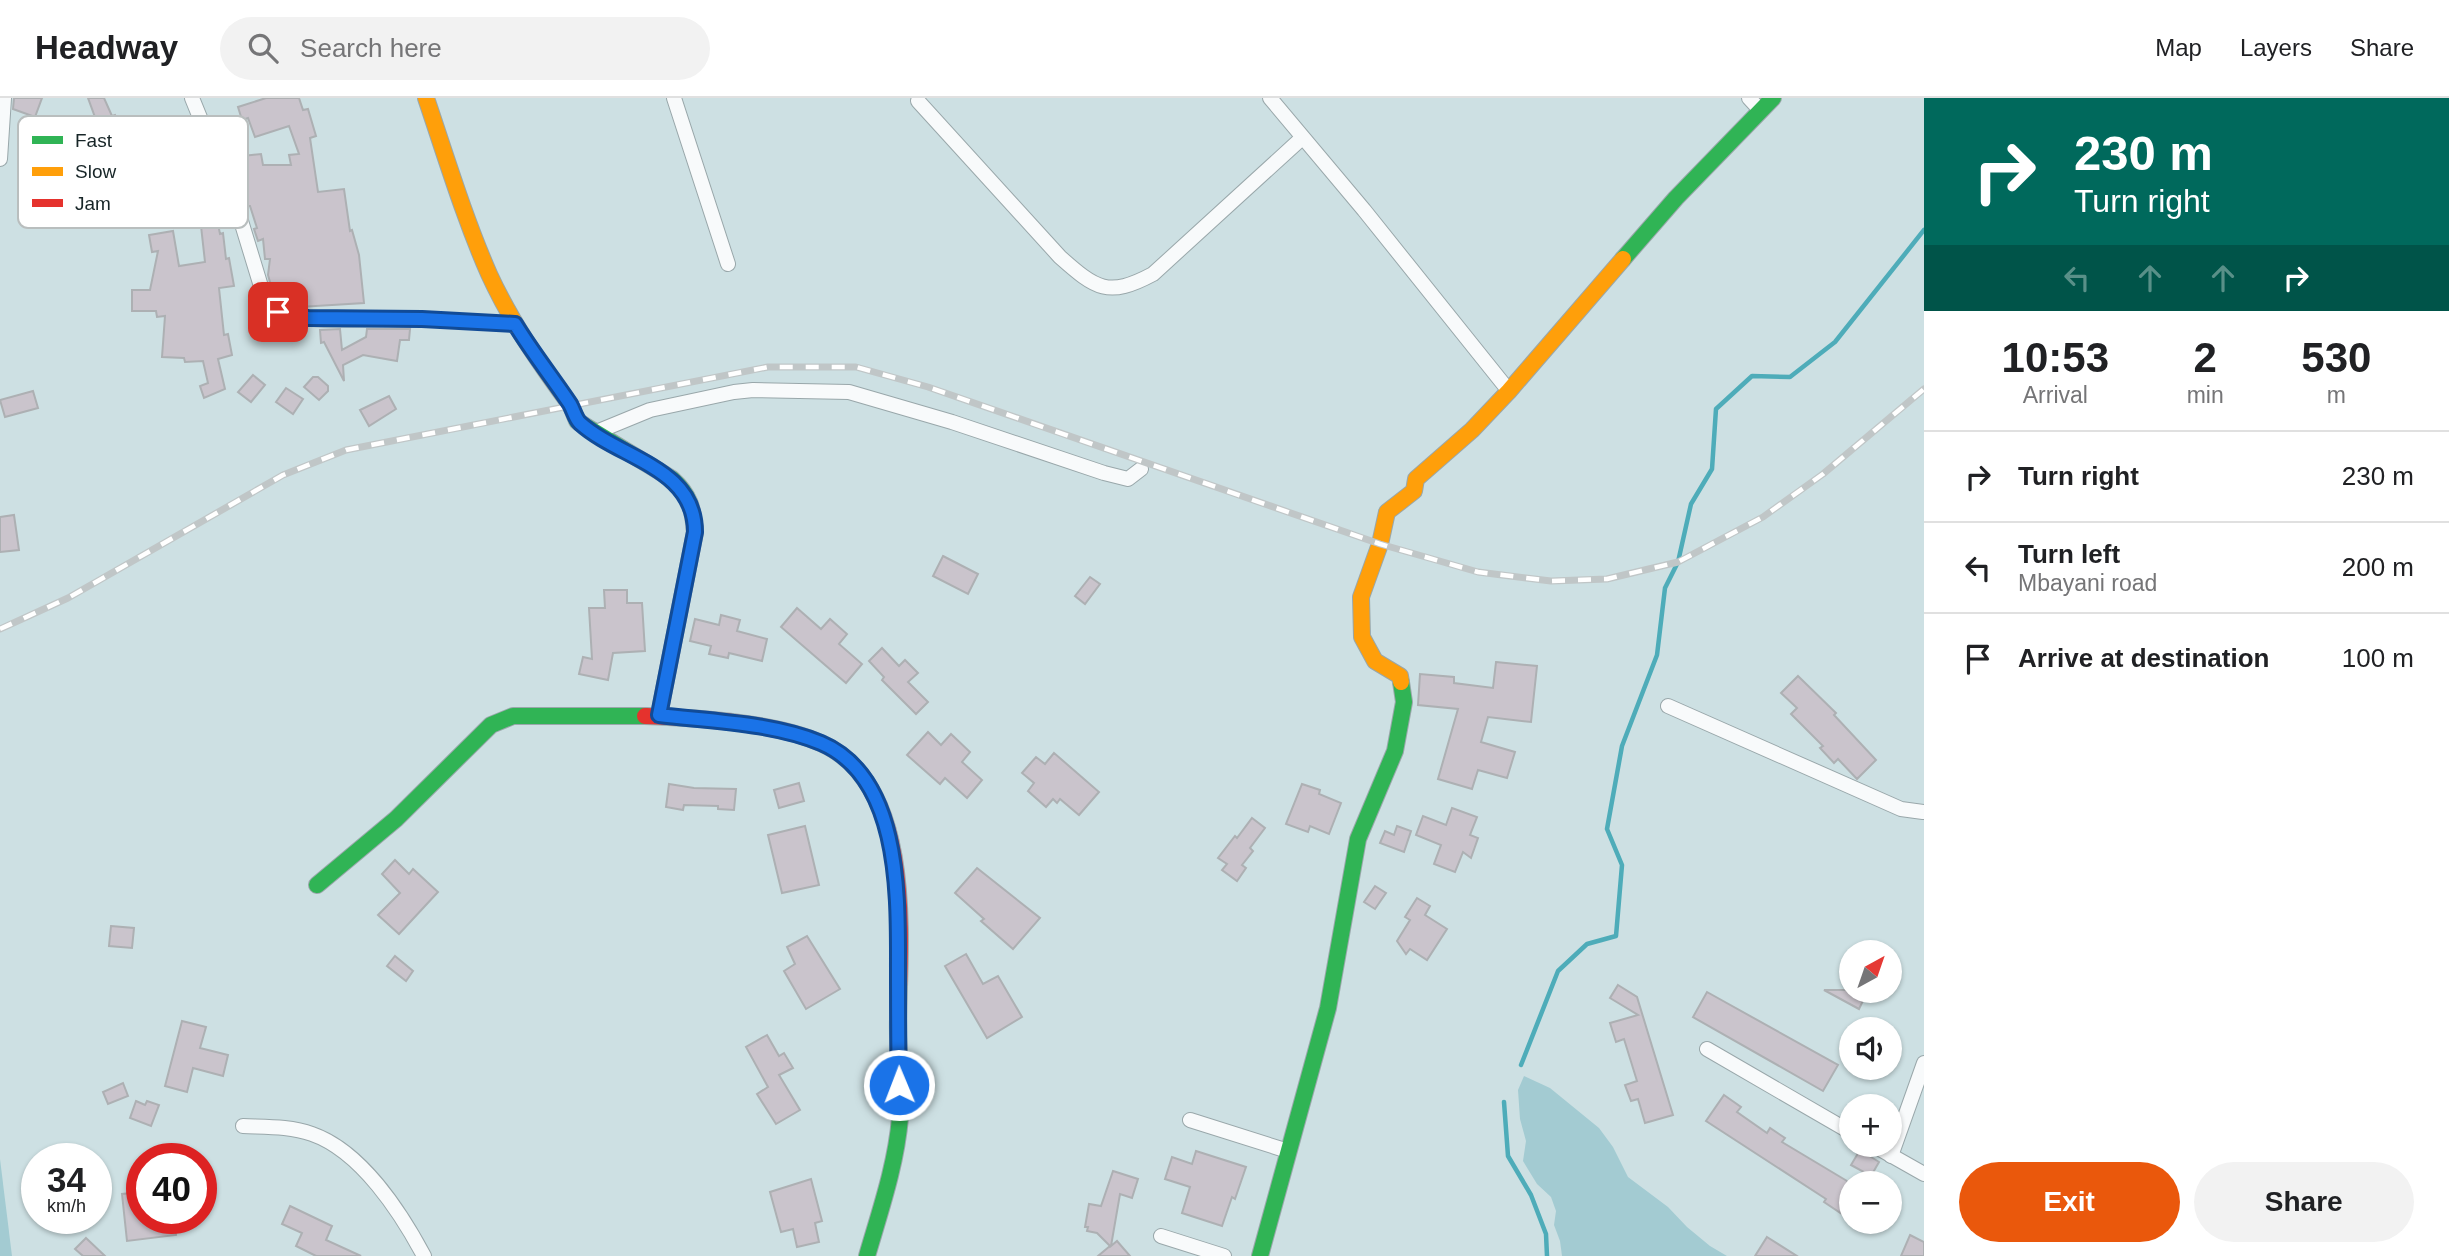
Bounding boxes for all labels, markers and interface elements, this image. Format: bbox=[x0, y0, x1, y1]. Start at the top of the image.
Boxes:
search box bbox=[220, 17, 710, 80]
text: Headway bbox=[35, 29, 178, 66]
icon: search bbox=[244, 29, 282, 67]
text: Search here bbox=[300, 33, 442, 63]
text: Map bbox=[2155, 34, 2202, 61]
text: Layers bbox=[2240, 34, 2312, 61]
text: Share bbox=[2350, 34, 2414, 61]
legend bbox=[18, 116, 248, 228]
icon: right bbox=[1959, 126, 2050, 217]
text: 230 m bbox=[2074, 126, 2213, 180]
text: Fast bbox=[75, 130, 113, 151]
text: Slow bbox=[75, 161, 116, 182]
text: Turn right bbox=[2074, 183, 2210, 219]
text: Jam bbox=[75, 193, 111, 214]
icon: left bbox=[2058, 259, 2096, 297]
icon: ahead bbox=[2131, 259, 2169, 297]
icon: ahead bbox=[2204, 259, 2242, 297]
icon: right bbox=[2277, 259, 2315, 297]
pin bbox=[248, 282, 308, 342]
icon: arrive bbox=[259, 293, 297, 331]
text: 10:53 bbox=[2002, 334, 2109, 381]
text: 2 bbox=[2193, 334, 2217, 381]
text: 530 bbox=[2301, 334, 2371, 381]
text: Arrival bbox=[2023, 382, 2088, 408]
text: min bbox=[2187, 382, 2224, 408]
text: m bbox=[2327, 382, 2346, 408]
icon: right bbox=[1959, 458, 1997, 496]
text: Turn right bbox=[2018, 461, 2139, 491]
text: 230 m bbox=[2342, 461, 2414, 491]
text: Turn left bbox=[2018, 539, 2120, 569]
icon: left bbox=[1959, 549, 1997, 587]
text: 200 m bbox=[2342, 552, 2414, 582]
text: Mbayani road bbox=[2018, 570, 2157, 596]
icon: arrive bbox=[1959, 640, 1997, 678]
text: Arrive at destination bbox=[2018, 643, 2269, 673]
text: 100 m bbox=[2342, 643, 2414, 673]
north arrow bbox=[1839, 940, 1902, 1003]
map controls bbox=[1839, 940, 1902, 1234]
button: sound bbox=[1839, 1017, 1902, 1080]
position arrow bbox=[862, 1048, 936, 1122]
button: + bbox=[1839, 1094, 1902, 1157]
speed limit sign: 40 bbox=[126, 1143, 217, 1234]
text: 34 bbox=[47, 1160, 86, 1199]
button: Exit bbox=[1959, 1162, 2180, 1242]
button: Share bbox=[2194, 1162, 2414, 1242]
button: − bbox=[1839, 1171, 1902, 1234]
text: km/h bbox=[47, 1196, 86, 1216]

